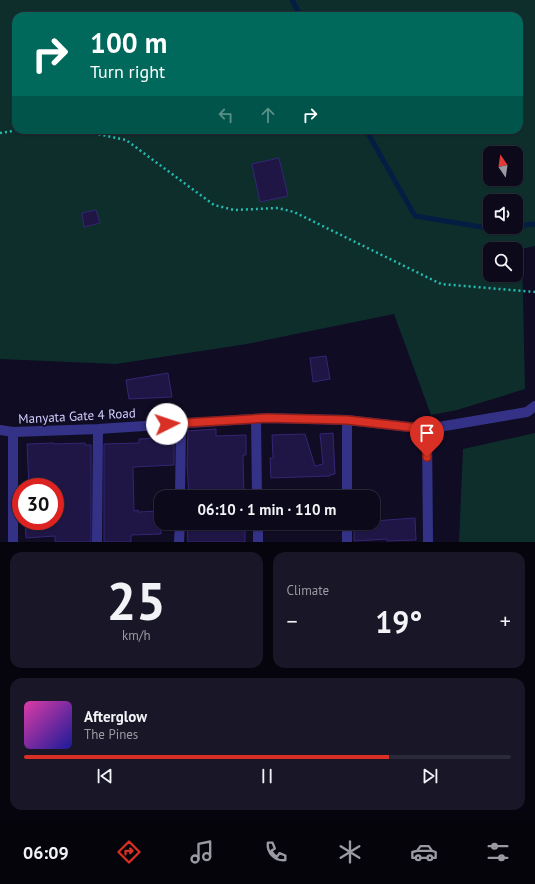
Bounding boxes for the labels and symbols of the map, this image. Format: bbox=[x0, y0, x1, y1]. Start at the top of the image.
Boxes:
north arrow bbox=[483, 146, 523, 186]
position arrow bbox=[146, 403, 188, 445]
street label: Manyata Gate 4 Road bbox=[18, 404, 136, 428]
pin bbox=[410, 416, 444, 457]
speed limit sign: 30 bbox=[12, 478, 64, 530]

